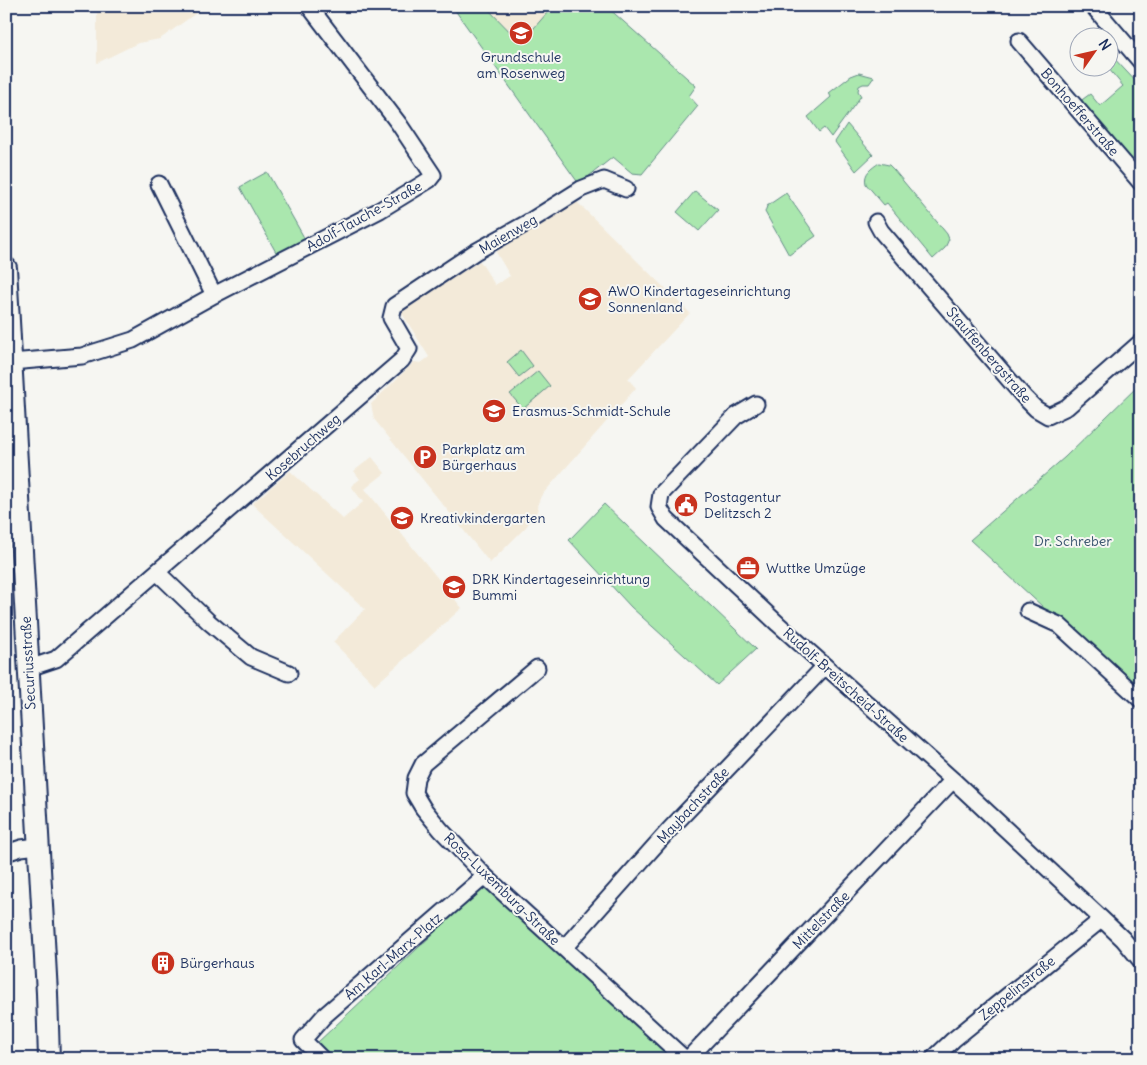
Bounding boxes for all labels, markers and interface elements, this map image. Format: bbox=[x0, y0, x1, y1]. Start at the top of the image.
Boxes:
school or university icon: Grundschule am Rosenweg bbox=[508, 20, 534, 46]
north arrow bbox=[1070, 28, 1120, 78]
text: N bbox=[1095, 36, 1115, 54]
place label: Grundschule am Rosenweg bbox=[477, 48, 565, 82]
street label: Bonhoefferstraße bbox=[1037, 64, 1123, 160]
street label: Adolf-Tauche-Straße bbox=[303, 177, 425, 255]
street label: Maienweg bbox=[476, 210, 540, 258]
place label: AWO Kindertageseinrichtung Sonnenland bbox=[608, 282, 791, 316]
school or university icon: AWO Kindertageseinrichtung Sonnenland bbox=[577, 286, 603, 312]
street label: Stauffenbergstraße bbox=[942, 303, 1036, 407]
school or university icon: Erasmus-Schmidt-Schule bbox=[481, 398, 507, 424]
place label: Erasmus-Schmidt-Schule bbox=[512, 402, 671, 420]
street label: Kosebruchweg bbox=[262, 410, 344, 484]
place label: Parkplatz am Bürgerhaus bbox=[442, 440, 525, 474]
parking icon: Parkplatz am Bürgerhaus bbox=[412, 444, 438, 470]
place label: Postagentur Delitzsch 2 bbox=[704, 488, 781, 522]
public building icon: Postagentur Delitzsch 2 bbox=[673, 492, 699, 518]
school or university icon: Kreativkindergarten bbox=[389, 505, 415, 531]
place label: Kreativkindergarten bbox=[420, 509, 546, 527]
park label: Dr. Schreber bbox=[1034, 532, 1112, 550]
office icon: Wuttke Umzüge bbox=[735, 555, 761, 581]
place label: Wuttke Umzüge bbox=[766, 559, 866, 577]
place label: DRK Kindertageseinrichtung Bummi bbox=[472, 570, 650, 604]
school or university icon: DRK Kindertageseinrichtung Bummi bbox=[441, 574, 467, 600]
street label: Securiusstraße bbox=[17, 616, 39, 710]
street label: Rudolf-Breitscheid-Straße bbox=[779, 624, 913, 746]
street label: Maybachstraße bbox=[653, 763, 733, 847]
street label: Rosa-Luxemburg-Straße bbox=[440, 829, 564, 949]
street label: Mittelstraße bbox=[789, 887, 853, 953]
street label: Am Karl-Marx-Platz bbox=[340, 908, 446, 1004]
building icon: Bürgerhaus bbox=[150, 950, 176, 976]
street label: Zeppelinstraße bbox=[975, 952, 1059, 1024]
place label: Bürgerhaus bbox=[180, 954, 255, 972]

